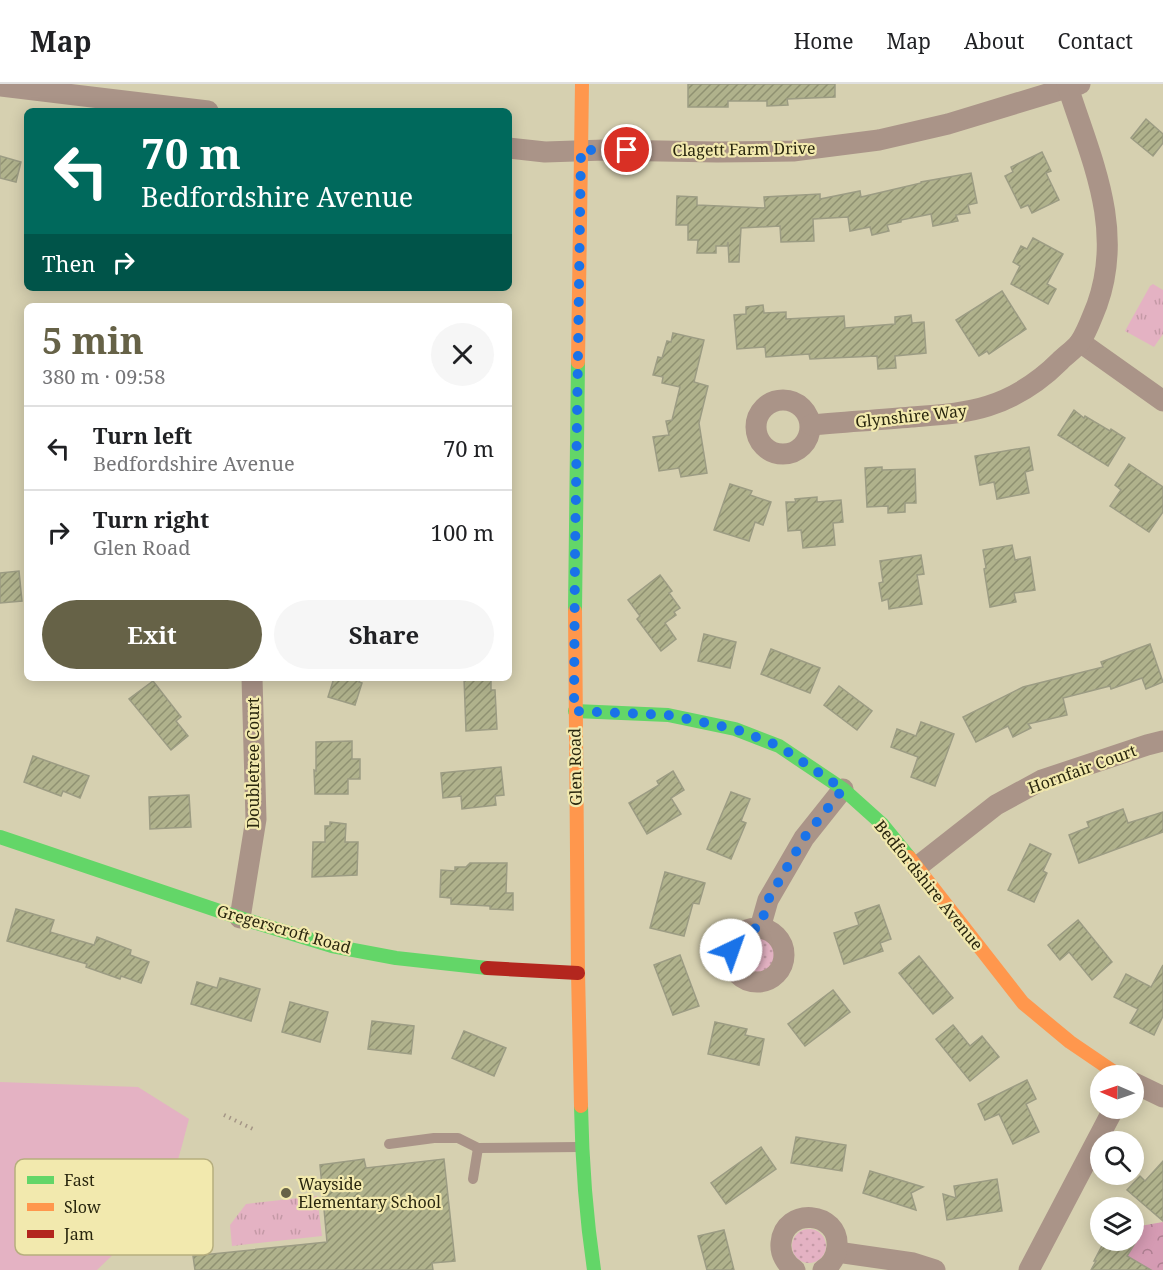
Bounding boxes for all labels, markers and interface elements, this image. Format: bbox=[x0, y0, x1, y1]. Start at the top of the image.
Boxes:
text: Map bbox=[30, 22, 92, 60]
text: Home bbox=[794, 27, 854, 55]
text: Map bbox=[887, 27, 931, 55]
text: About bbox=[964, 27, 1025, 55]
text: Contact bbox=[1058, 27, 1133, 55]
text: 70 m bbox=[141, 124, 241, 181]
pin bbox=[601, 124, 652, 175]
icon: left bbox=[42, 132, 120, 210]
icon: arrive bbox=[610, 133, 643, 166]
street label: Clagett Farm Drive bbox=[672, 137, 816, 161]
text: Bedfordshire Avenue bbox=[141, 178, 413, 215]
icon: right bbox=[107, 246, 140, 279]
text: Then bbox=[42, 248, 95, 278]
text: 5 min bbox=[42, 316, 144, 365]
button: close bbox=[431, 323, 494, 386]
text: 380 m · 09:58 bbox=[42, 363, 165, 390]
street label: Glynshire Way bbox=[854, 399, 969, 433]
text: Turn left bbox=[93, 420, 192, 450]
icon: left bbox=[42, 432, 75, 465]
text: 70 m bbox=[443, 433, 494, 463]
text: Bedfordshire Avenue bbox=[93, 450, 295, 477]
text: Turn right bbox=[93, 504, 209, 534]
icon: right bbox=[42, 516, 75, 549]
text: 100 m bbox=[431, 517, 494, 547]
text: Glen Road bbox=[93, 534, 190, 561]
button: Exit bbox=[42, 600, 262, 669]
button: Share bbox=[274, 600, 494, 669]
street label: Doubletree Court bbox=[242, 697, 264, 829]
street label: Glen Road bbox=[563, 728, 587, 806]
street label: Hornfair Court bbox=[1025, 739, 1140, 799]
street label: Bedfordshire Avenue bbox=[870, 815, 988, 955]
street label: Gregerscroft Road bbox=[214, 899, 354, 959]
position arrow bbox=[699, 918, 763, 982]
north arrow bbox=[1090, 1065, 1144, 1119]
map controls bbox=[1090, 1065, 1144, 1251]
button: search bbox=[1090, 1131, 1144, 1185]
legend bbox=[15, 1159, 213, 1255]
text: Fast bbox=[64, 1169, 95, 1191]
place label: Wayside Elementary School bbox=[298, 1173, 441, 1213]
marker: Wayside Elementary School bbox=[279, 1186, 293, 1200]
text: Slow bbox=[64, 1196, 101, 1218]
button: layers bbox=[1090, 1197, 1144, 1251]
text: Jam bbox=[63, 1223, 94, 1245]

